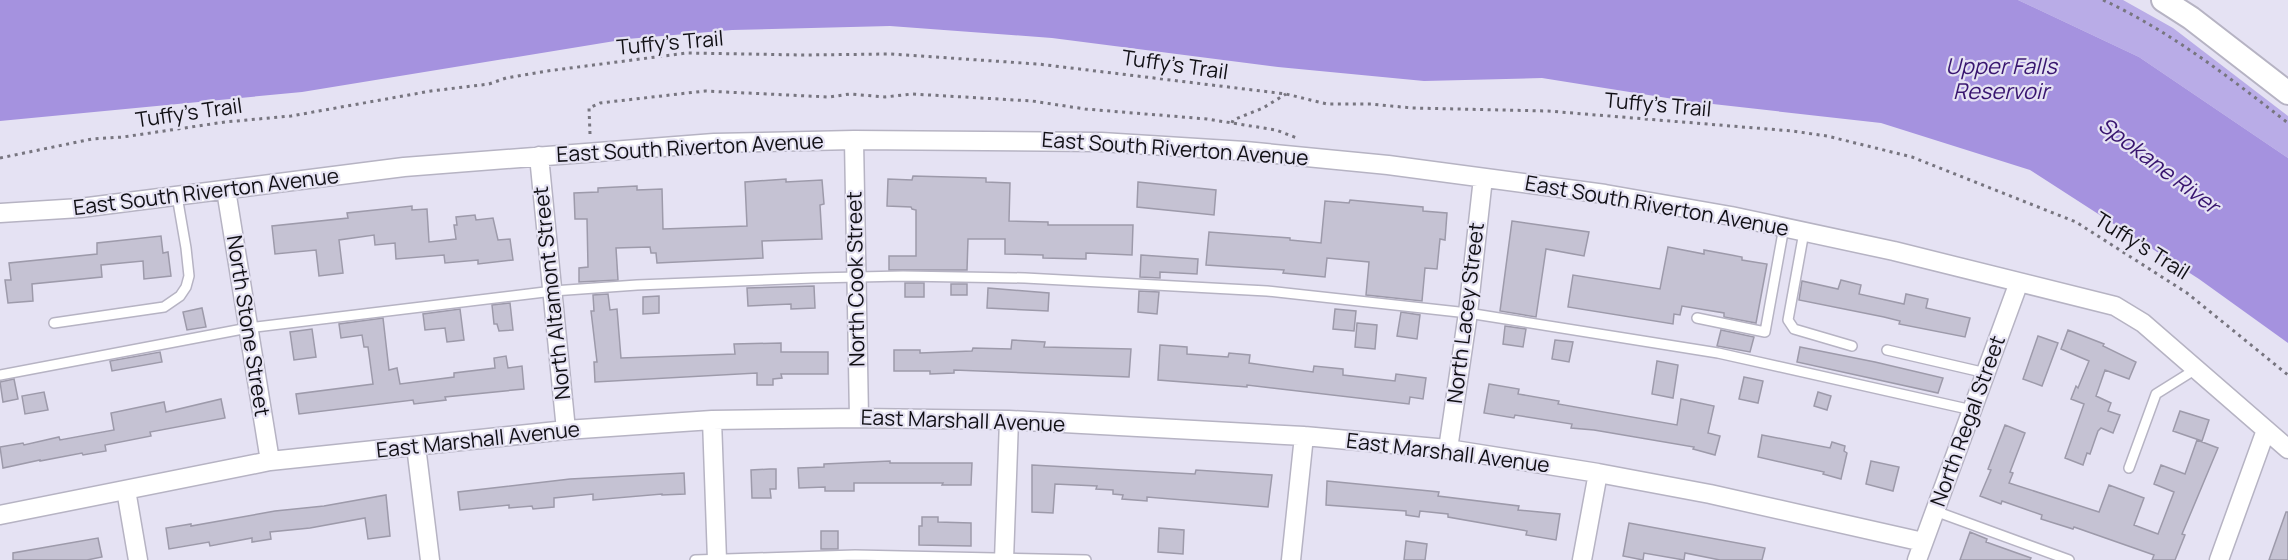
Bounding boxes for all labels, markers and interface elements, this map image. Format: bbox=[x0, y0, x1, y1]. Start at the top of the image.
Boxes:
street label: Tuffy's Trail bbox=[615, 23, 725, 61]
street label: Tuffy's Trail bbox=[1120, 43, 1230, 85]
water label: Upper Falls Reservoir bbox=[1945, 51, 2058, 106]
street label: Tuffy's Trail bbox=[1603, 85, 1713, 123]
street label: Tuffy's Trail bbox=[134, 91, 244, 133]
water label: Spokane River bbox=[2093, 110, 2228, 222]
street label: East South Riverton Avenue bbox=[1041, 125, 1309, 171]
street label: East South Riverton Avenue bbox=[556, 126, 824, 168]
street label: East South Riverton Avenue bbox=[71, 161, 340, 221]
street label: East South Riverton Avenue bbox=[1523, 168, 1791, 242]
street label: North Altamont Street bbox=[526, 185, 576, 401]
street label: North Cook Street bbox=[839, 191, 871, 367]
street label: Tuffy's Trail bbox=[2090, 205, 2195, 285]
street label: North Lacey Street bbox=[1440, 221, 1490, 405]
street label: North Stone Street bbox=[221, 233, 277, 419]
street label: North Regal Street bbox=[1923, 331, 2011, 510]
street label: East Marshall Avenue bbox=[860, 402, 1066, 438]
street label: East Marshall Avenue bbox=[375, 414, 581, 464]
street label: East Marshall Avenue bbox=[1345, 426, 1551, 478]

